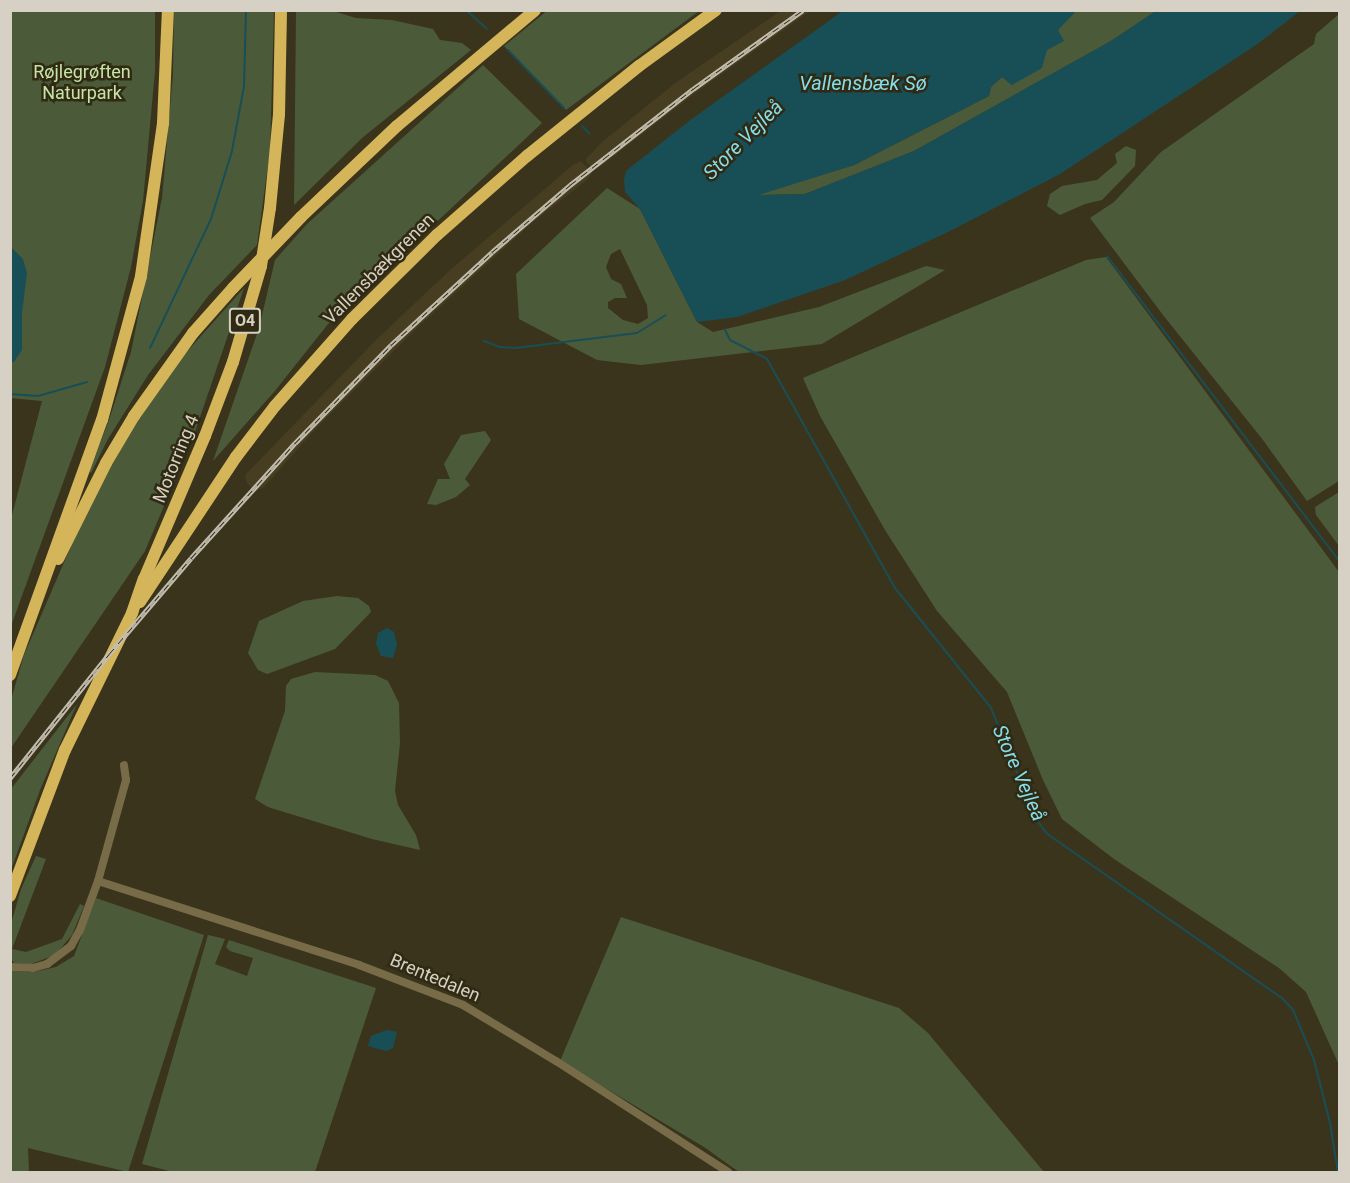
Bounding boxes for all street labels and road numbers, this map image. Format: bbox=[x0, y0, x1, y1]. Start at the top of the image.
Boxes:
street label: Vallensbækgrenen bbox=[319, 209, 439, 329]
road number: O4 bbox=[228, 308, 262, 334]
street label: Motorring 4 bbox=[149, 412, 203, 506]
street label: Brentedalen bbox=[387, 949, 483, 1007]

